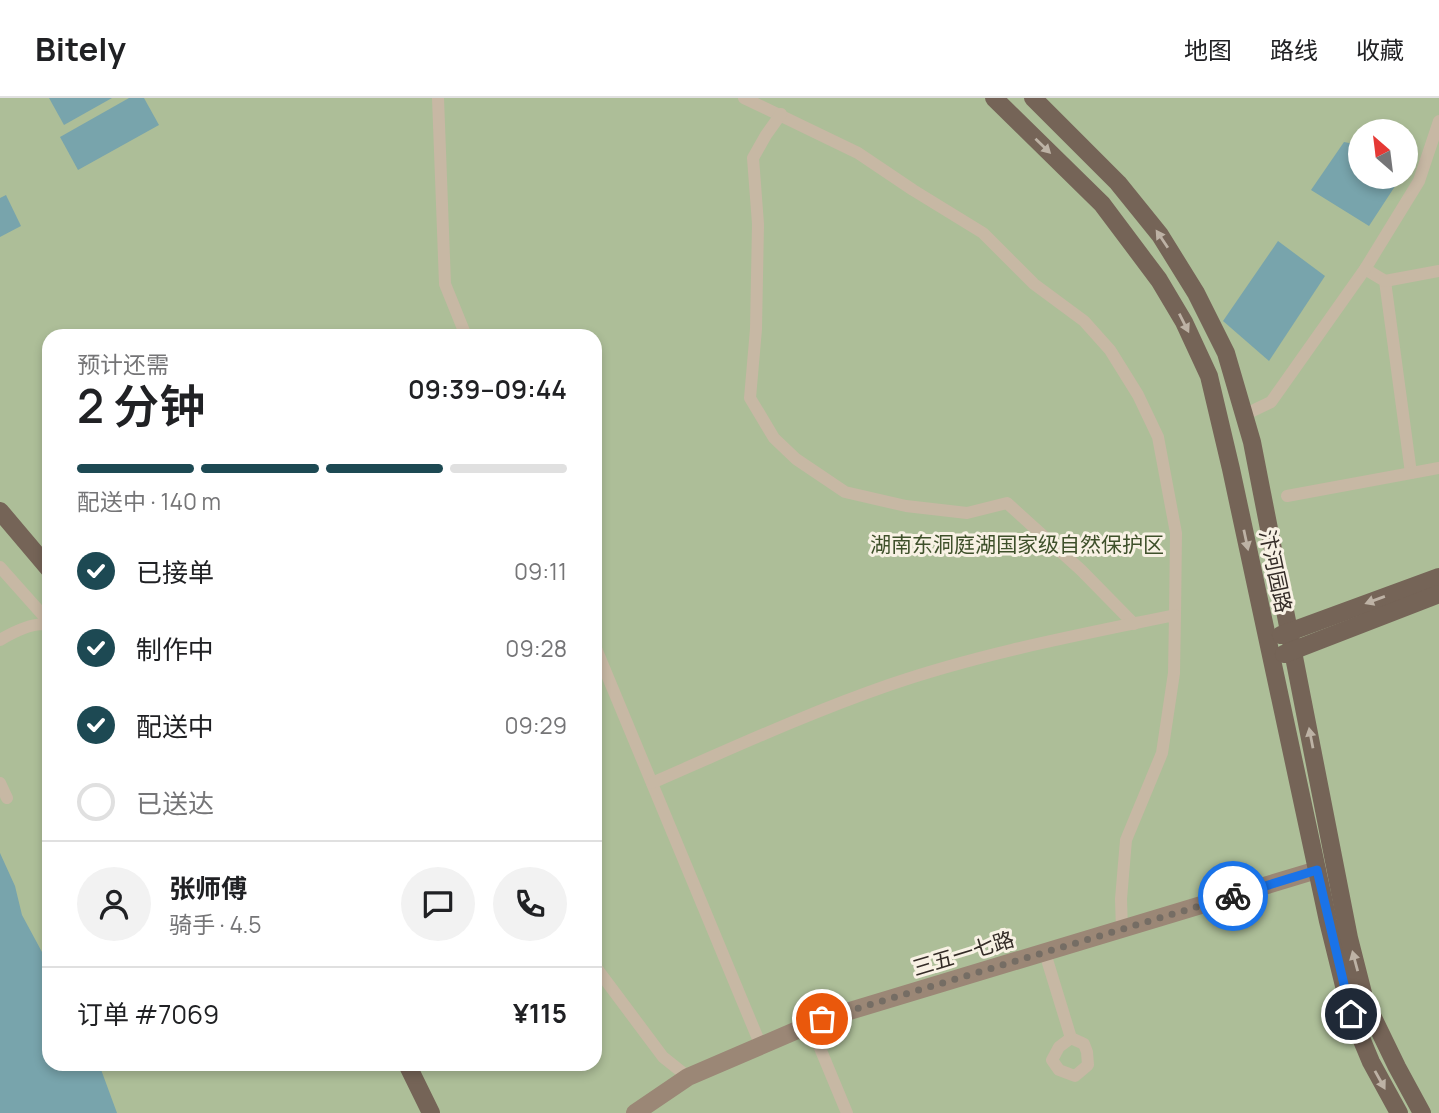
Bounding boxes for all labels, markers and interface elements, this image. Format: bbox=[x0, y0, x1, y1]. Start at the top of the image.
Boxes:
text: Bitely bbox=[35, 26, 126, 71]
text: 地图 bbox=[1184, 33, 1232, 66]
text: 路线 bbox=[1270, 33, 1318, 66]
text: 收藏 bbox=[1356, 33, 1404, 66]
north arrow bbox=[1348, 119, 1418, 189]
map controls bbox=[1348, 119, 1418, 189]
one-way arrow bbox=[1034, 137, 1051, 154]
one-way arrow bbox=[1156, 229, 1169, 248]
one-way arrow bbox=[1178, 313, 1189, 333]
text: 预计还需 bbox=[77, 348, 169, 380]
text: 09:39–09:44 bbox=[408, 371, 567, 407]
text: 2 分钟 bbox=[77, 374, 205, 437]
text: 配送中 · 140 m bbox=[77, 485, 221, 517]
street label: 汴河园路 bbox=[1254, 527, 1298, 615]
one-way arrow bbox=[1241, 529, 1252, 551]
park label: 湖南东洞庭湖国家级自然保护区 bbox=[870, 530, 1164, 558]
icon: check bbox=[77, 552, 115, 590]
text: 已接单 bbox=[136, 554, 214, 590]
text: 09:11 bbox=[514, 555, 567, 587]
one-way arrow bbox=[1364, 595, 1385, 606]
icon: check bbox=[77, 629, 115, 667]
text: 制作中 bbox=[136, 631, 214, 667]
text: 09:28 bbox=[505, 632, 567, 664]
icon: check bbox=[77, 706, 115, 744]
text: 配送中 bbox=[136, 708, 214, 744]
text: 09:29 bbox=[504, 709, 567, 741]
one-way arrow bbox=[1306, 727, 1317, 749]
text: 已送达 bbox=[136, 785, 214, 821]
courier bbox=[1198, 861, 1268, 931]
button: person bbox=[77, 867, 151, 941]
button: chat bbox=[401, 867, 475, 941]
button: phone bbox=[493, 867, 567, 941]
text: 张师傅 bbox=[169, 870, 247, 906]
icon: bike bbox=[1214, 877, 1252, 915]
text: 骑手 · 4.5 bbox=[169, 908, 262, 940]
street label: 三五一七路 bbox=[909, 924, 1017, 982]
one-way arrow bbox=[1349, 950, 1360, 972]
pin bbox=[1321, 984, 1381, 1044]
pin bbox=[792, 989, 852, 1049]
text: ¥115 bbox=[513, 995, 567, 1031]
icon: home bbox=[1332, 995, 1370, 1033]
text: 订单 #7069 bbox=[77, 996, 219, 1032]
icon: bag bbox=[803, 1000, 841, 1038]
one-way arrow bbox=[1374, 1070, 1386, 1089]

